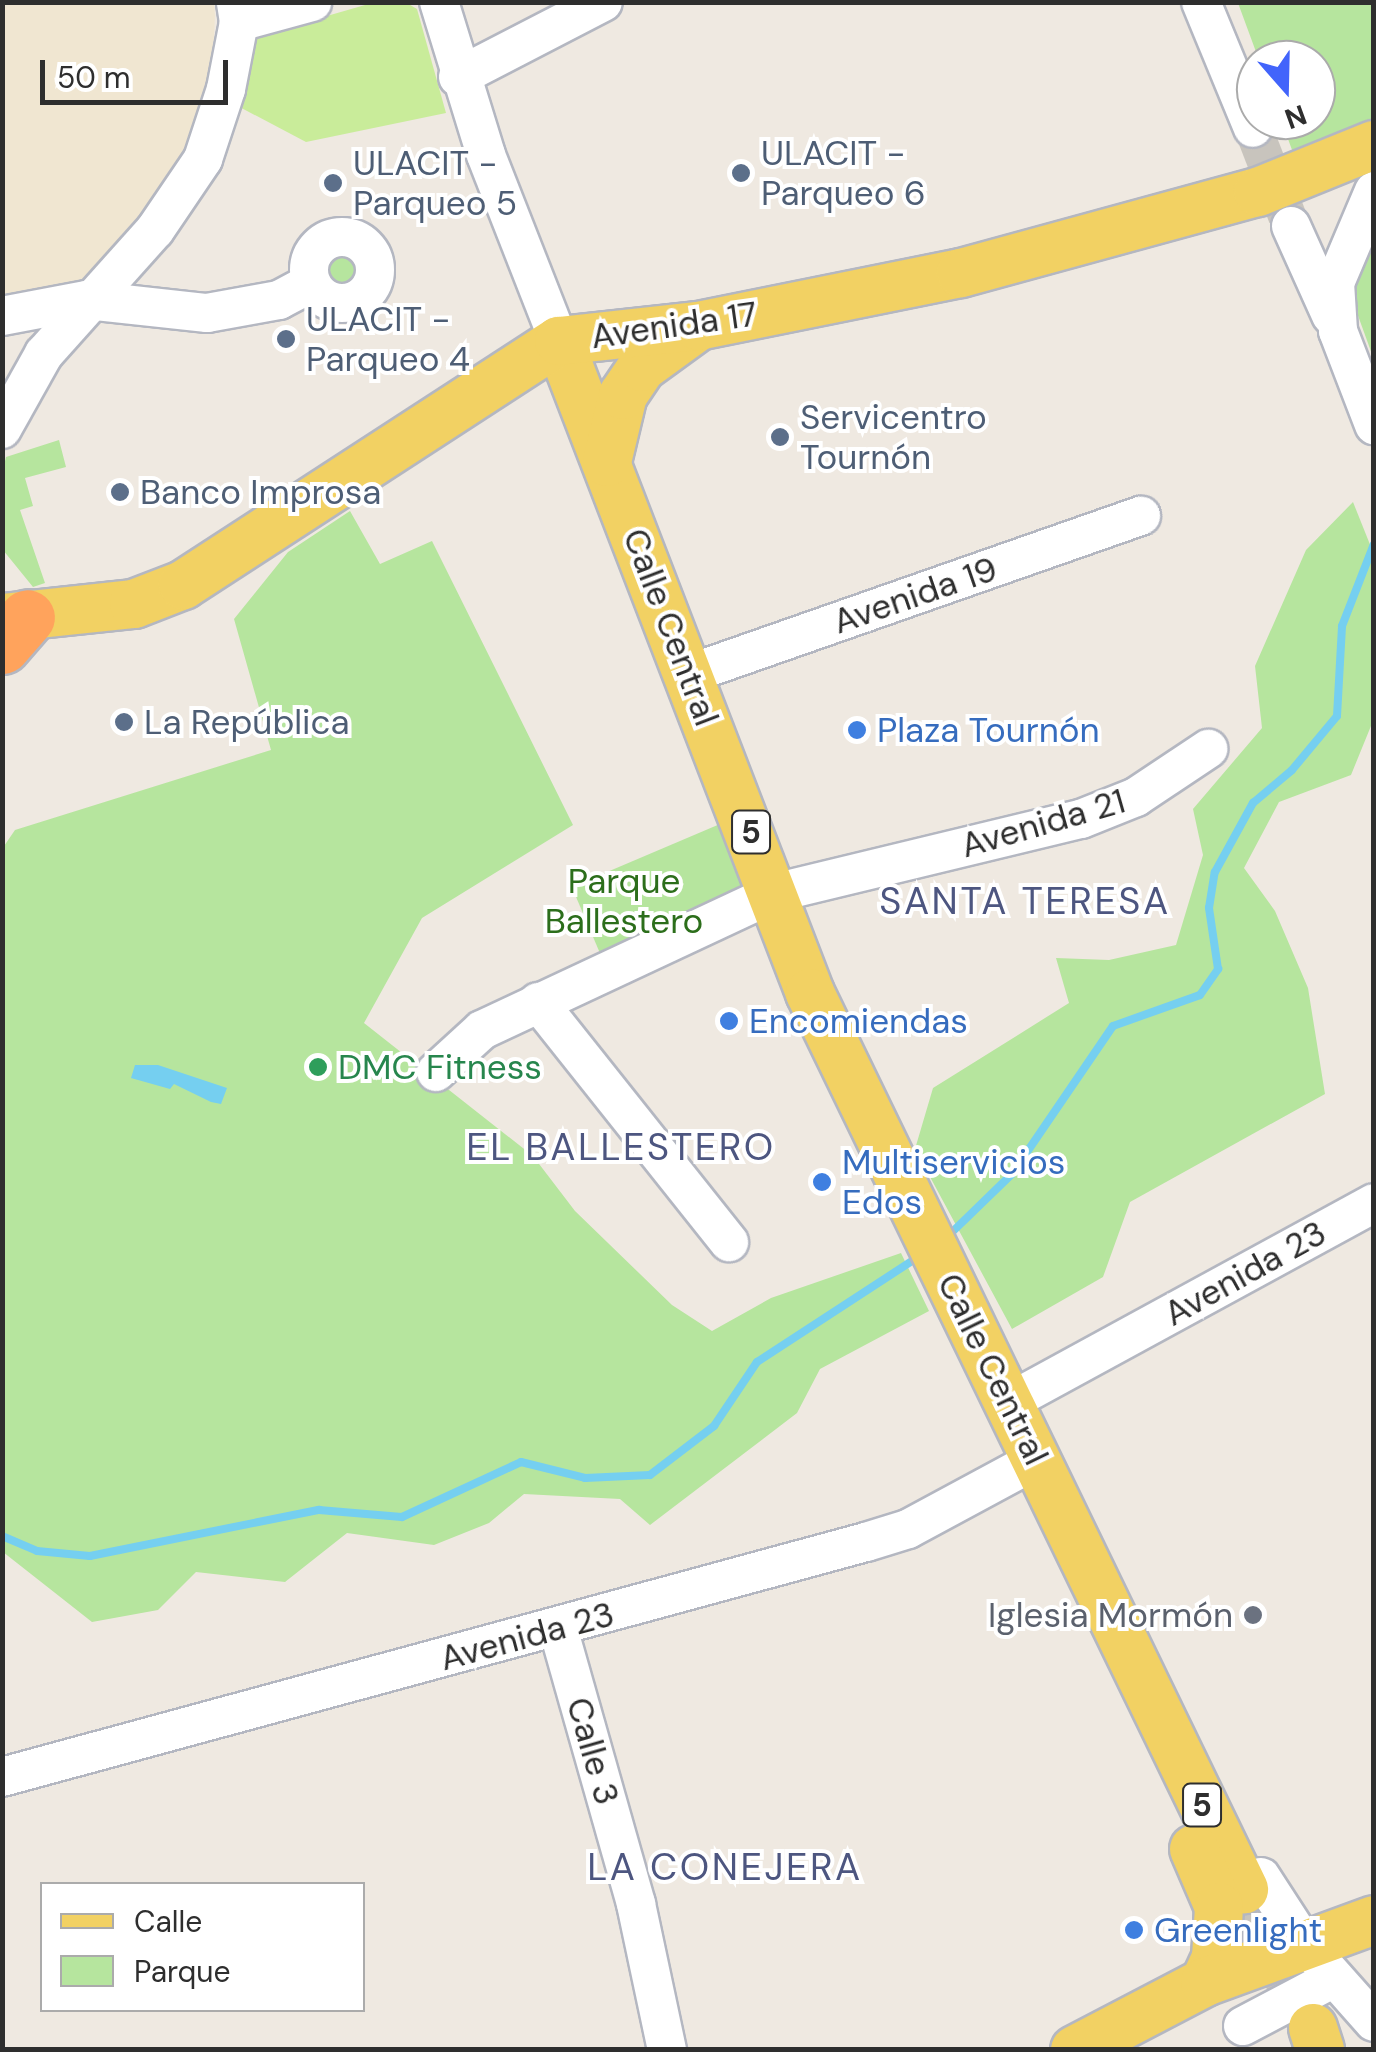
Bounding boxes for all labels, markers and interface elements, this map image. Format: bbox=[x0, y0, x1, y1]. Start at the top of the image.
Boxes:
scale bar bbox=[45, 40, 232, 102]
north arrow bbox=[1236, 40, 1336, 140]
text: 50 m bbox=[57, 58, 131, 97]
text: N bbox=[1280, 96, 1312, 138]
place label: ULACIT - Parqueo 6 bbox=[761, 132, 926, 214]
place label: ULACIT - Parqueo 5 bbox=[353, 142, 517, 224]
marker: ULACIT - Parqueo 6 bbox=[730, 162, 752, 184]
marker: ULACIT - Parqueo 5 bbox=[322, 172, 344, 194]
street label: Avenida 17 bbox=[588, 293, 760, 357]
place label: ULACIT - Parqueo 4 bbox=[306, 298, 470, 380]
marker: ULACIT - Parqueo 4 bbox=[275, 328, 297, 350]
place label: Servicentro Tournón bbox=[800, 396, 987, 478]
marker: Servicentro Tournón bbox=[769, 426, 791, 448]
place label: Banco Improsa bbox=[140, 471, 381, 513]
marker: Banco Improsa bbox=[109, 481, 131, 503]
street label: Calle Central bbox=[614, 523, 728, 731]
street label: Avenida 19 bbox=[828, 547, 1002, 643]
place label: La República bbox=[144, 701, 350, 743]
place label: Plaza Tournón bbox=[877, 709, 1100, 751]
marker: La República bbox=[113, 711, 135, 733]
marker: Plaza Tournón bbox=[846, 719, 868, 741]
street label: Avenida 21 bbox=[956, 780, 1130, 866]
road number: 5 bbox=[731, 805, 771, 859]
park label: Parque Ballestero bbox=[545, 860, 703, 942]
district label: SANTA TERESA bbox=[879, 879, 1171, 925]
place label: Encomiendas bbox=[749, 1000, 968, 1042]
marker: Encomiendas bbox=[718, 1010, 740, 1032]
place label: DMC Fitness bbox=[338, 1046, 542, 1088]
marker: DMC Fitness bbox=[307, 1056, 329, 1078]
district label: EL BALLESTERO bbox=[466, 1125, 776, 1171]
place label: Multiservicios Edos bbox=[842, 1141, 1065, 1223]
marker: Multiservicios Edos bbox=[811, 1171, 833, 1193]
street label: Avenida 23 bbox=[1157, 1211, 1333, 1335]
street label: Calle Central bbox=[929, 1267, 1057, 1471]
street label: Avenida 23 bbox=[435, 1593, 619, 1679]
place label: Iglesia Mormón bbox=[988, 1594, 1233, 1636]
marker: Iglesia Mormón bbox=[1242, 1604, 1264, 1626]
street label: Calle 3 bbox=[558, 1693, 628, 1809]
road number: 5 bbox=[1182, 1778, 1222, 1832]
district label: LA CONEJERA bbox=[587, 1845, 863, 1891]
legend bbox=[40, 1882, 365, 2012]
text: Calle bbox=[134, 1902, 202, 1941]
place label: Greenlight bbox=[1154, 1909, 1322, 1951]
marker: Greenlight bbox=[1123, 1919, 1145, 1941]
text: Parque bbox=[134, 1952, 231, 1991]

